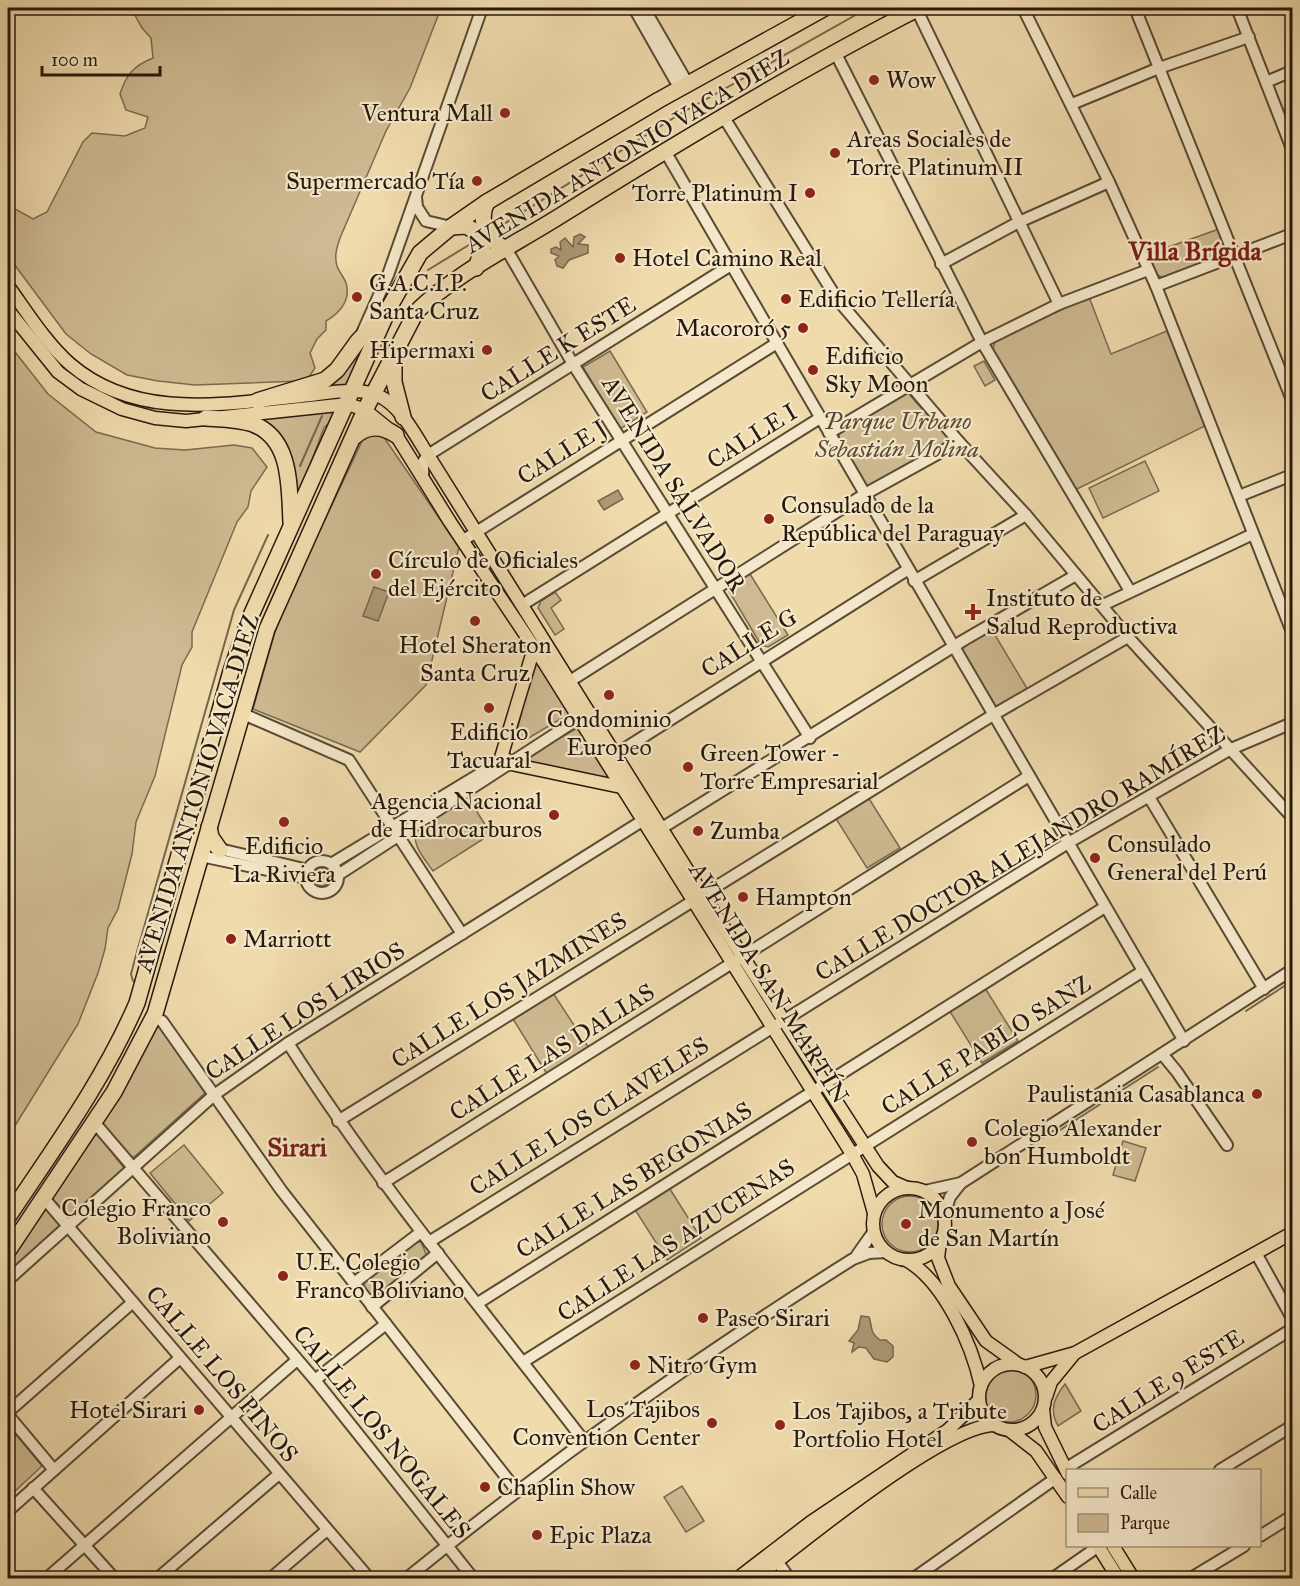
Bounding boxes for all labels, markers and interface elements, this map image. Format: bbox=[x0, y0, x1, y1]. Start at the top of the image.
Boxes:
scale bar bbox=[42, 39, 160, 77]
street label: AVENIDA ANTONIO VACA DIEZ bbox=[459, 42, 795, 260]
text: 100 m bbox=[51, 49, 98, 71]
place label: Wow bbox=[886, 65, 937, 95]
marker: Wow bbox=[867, 73, 881, 87]
place label: Ventura Mall bbox=[361, 98, 494, 128]
marker: Ventura Mall bbox=[498, 106, 512, 120]
place label: Areas Sociales de Torre Platinum II bbox=[846, 124, 1024, 182]
marker: Areas Sociales de Torre Platinum II bbox=[828, 146, 842, 160]
place label: Supermercado Tía bbox=[286, 166, 466, 196]
marker: Supermercado Tía bbox=[470, 174, 484, 188]
place label: Torre Platinum I bbox=[632, 178, 798, 208]
marker: Torre Platinum I bbox=[803, 186, 817, 200]
district label: Villa Brígida bbox=[1127, 235, 1263, 268]
place label: Hotel Camino Real bbox=[632, 243, 822, 273]
marker: Hotel Camino Real bbox=[613, 251, 627, 265]
place label: G.A.C.I.P. Santa Cruz bbox=[369, 268, 479, 326]
place label: Edificio Tellería bbox=[798, 284, 956, 314]
street label: CALLE K ESTE bbox=[475, 289, 641, 409]
marker: G.A.C.I.P. Santa Cruz bbox=[350, 290, 364, 304]
marker: Edificio Tellería bbox=[779, 292, 793, 306]
place label: Macororó 5 bbox=[675, 313, 791, 343]
marker: Macororó 5 bbox=[796, 321, 810, 335]
place label: Hipermaxi bbox=[369, 335, 475, 365]
place label: Edificio Sky Moon bbox=[825, 341, 928, 399]
marker: Hipermaxi bbox=[480, 343, 494, 357]
marker: Edificio Sky Moon bbox=[806, 363, 820, 377]
street label: AVENIDA SALVADOR bbox=[595, 369, 753, 599]
street label: CALLE I bbox=[701, 397, 803, 475]
park label: Parque Urbano Sebastián Molina bbox=[814, 406, 979, 464]
street label: CALLE J bbox=[512, 413, 613, 491]
place label: Consulado de la República del Paraguay bbox=[781, 490, 1005, 548]
marker: Consulado de la República del Paraguay bbox=[762, 512, 776, 526]
place label: Círculo de Oficiales del Ejército bbox=[388, 545, 578, 603]
marker: Círculo de Oficiales del Ejército bbox=[369, 567, 383, 581]
place label: Instituto de Salud Reproductiva bbox=[986, 583, 1178, 641]
street label: CALLE G bbox=[695, 602, 803, 684]
marker: Instituto de Salud Reproductiva bbox=[964, 603, 982, 621]
street label: AVENIDA ANTONIO VACA DIEZ bbox=[128, 610, 266, 977]
marker: Hotel Sheraton Santa Cruz bbox=[468, 614, 482, 628]
place label: Hotel Sheraton Santa Cruz bbox=[399, 630, 551, 688]
marker: Condominio Europeo bbox=[602, 688, 616, 702]
marker: Edificio Tacuaral bbox=[482, 701, 496, 715]
place label: Condominio Europeo bbox=[547, 704, 671, 762]
place label: Edificio Tacuaral bbox=[447, 717, 531, 775]
street label: CALLE DOCTOR ALEJANDRO RAMÍREZ bbox=[810, 718, 1231, 988]
place label: Green Tower - Torre Empresarial bbox=[700, 738, 879, 796]
marker: Green Tower - Torre Empresarial bbox=[681, 760, 695, 774]
place label: Agencia Nacional de Hidrocarburos bbox=[370, 786, 543, 844]
marker: Agencia Nacional de Hidrocarburos bbox=[547, 808, 561, 822]
marker: Edificio La Riviera bbox=[277, 815, 291, 829]
place label: Zumba bbox=[710, 816, 780, 846]
marker: Zumba bbox=[691, 824, 705, 838]
place label: Consulado General del Perú bbox=[1107, 829, 1267, 887]
place label: Edificio La Riviera bbox=[232, 831, 337, 889]
marker: Consulado General del Perú bbox=[1088, 851, 1102, 865]
street label: AVENIDA SAN MARTÍN bbox=[682, 856, 856, 1109]
place label: Hampton bbox=[755, 882, 852, 912]
marker: Hampton bbox=[736, 890, 750, 904]
street label: CALLE LOS JAZMINES bbox=[386, 905, 632, 1075]
place label: Marriott bbox=[243, 924, 332, 954]
marker: Marriott bbox=[224, 932, 238, 946]
street label: CALLE LOS LIRIOS bbox=[199, 935, 411, 1087]
street label: CALLE PABLO SANZ bbox=[876, 968, 1096, 1122]
street label: CALLE LAS DALIAS bbox=[444, 977, 660, 1127]
street label: CALLE LOS CLAVELES bbox=[464, 1030, 714, 1202]
place label: Paulistania Casablanca bbox=[1027, 1079, 1246, 1109]
marker: Paulistania Casablanca bbox=[1250, 1087, 1264, 1101]
street label: CALLE LAS BEGONIAS bbox=[510, 1095, 758, 1265]
place label: Colegio Alexander bon Humboldt bbox=[984, 1113, 1161, 1171]
district label: Sirari bbox=[267, 1131, 328, 1163]
marker: Colegio Alexander bon Humboldt bbox=[965, 1135, 979, 1149]
street label: CALLE LAS AZUCENAS bbox=[552, 1152, 800, 1328]
place label: Colegio Franco Boliviano bbox=[61, 1193, 211, 1251]
place label: Monumento a José de San Martín bbox=[918, 1195, 1105, 1253]
marker: Colegio Franco Boliviano bbox=[216, 1215, 230, 1229]
marker: Monumento a José de San Martín bbox=[899, 1217, 913, 1231]
place label: U.E. Colegio Franco Boliviano bbox=[295, 1247, 464, 1305]
marker: U.E. Colegio Franco Boliviano bbox=[276, 1269, 290, 1283]
street label: CALLE LOS PINOS bbox=[139, 1279, 305, 1469]
place label: Paseo Sirari bbox=[715, 1303, 830, 1333]
marker: Paseo Sirari bbox=[696, 1311, 710, 1325]
street label: CALLE LOS NOGALES bbox=[287, 1319, 477, 1545]
street label: CALLE 9 ESTE bbox=[1087, 1322, 1249, 1440]
place label: Nitro Gym bbox=[647, 1350, 758, 1380]
marker: Nitro Gym bbox=[628, 1358, 642, 1372]
place label: Los Tajibos Convention Center bbox=[513, 1394, 700, 1452]
place label: Hotel Sirari bbox=[69, 1395, 187, 1425]
place label: Los Tajibos, a Tribute Portfolio Hotel bbox=[792, 1396, 1007, 1454]
marker: Hotel Sirari bbox=[192, 1403, 206, 1417]
marker: Los Tajibos Convention Center bbox=[705, 1416, 719, 1430]
marker: Los Tajibos, a Tribute Portfolio Hotel bbox=[773, 1418, 787, 1432]
legend bbox=[1066, 1469, 1261, 1547]
place label: Chaplin Show bbox=[497, 1472, 636, 1502]
marker: Chaplin Show bbox=[478, 1480, 492, 1494]
text: Calle bbox=[1120, 1482, 1157, 1504]
text: Parque bbox=[1120, 1512, 1170, 1535]
place label: Epic Plaza bbox=[549, 1520, 652, 1550]
marker: Epic Plaza bbox=[530, 1528, 544, 1542]

